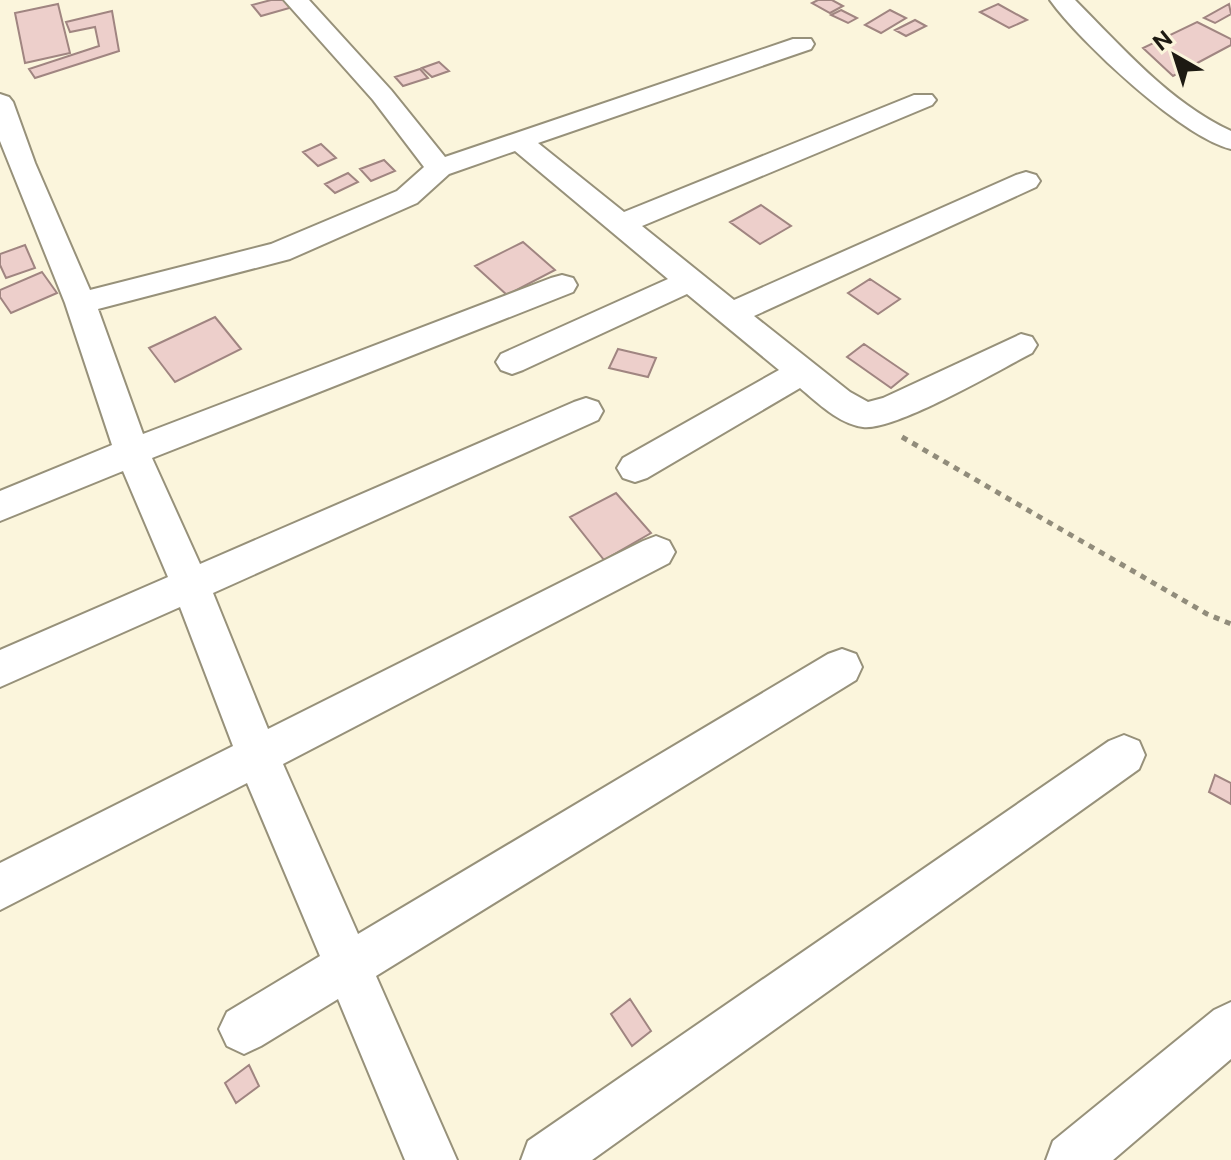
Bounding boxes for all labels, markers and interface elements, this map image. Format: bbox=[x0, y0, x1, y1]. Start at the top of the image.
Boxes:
north arrow bbox=[1135, 16, 1215, 96]
text: N bbox=[1148, 25, 1177, 56]

